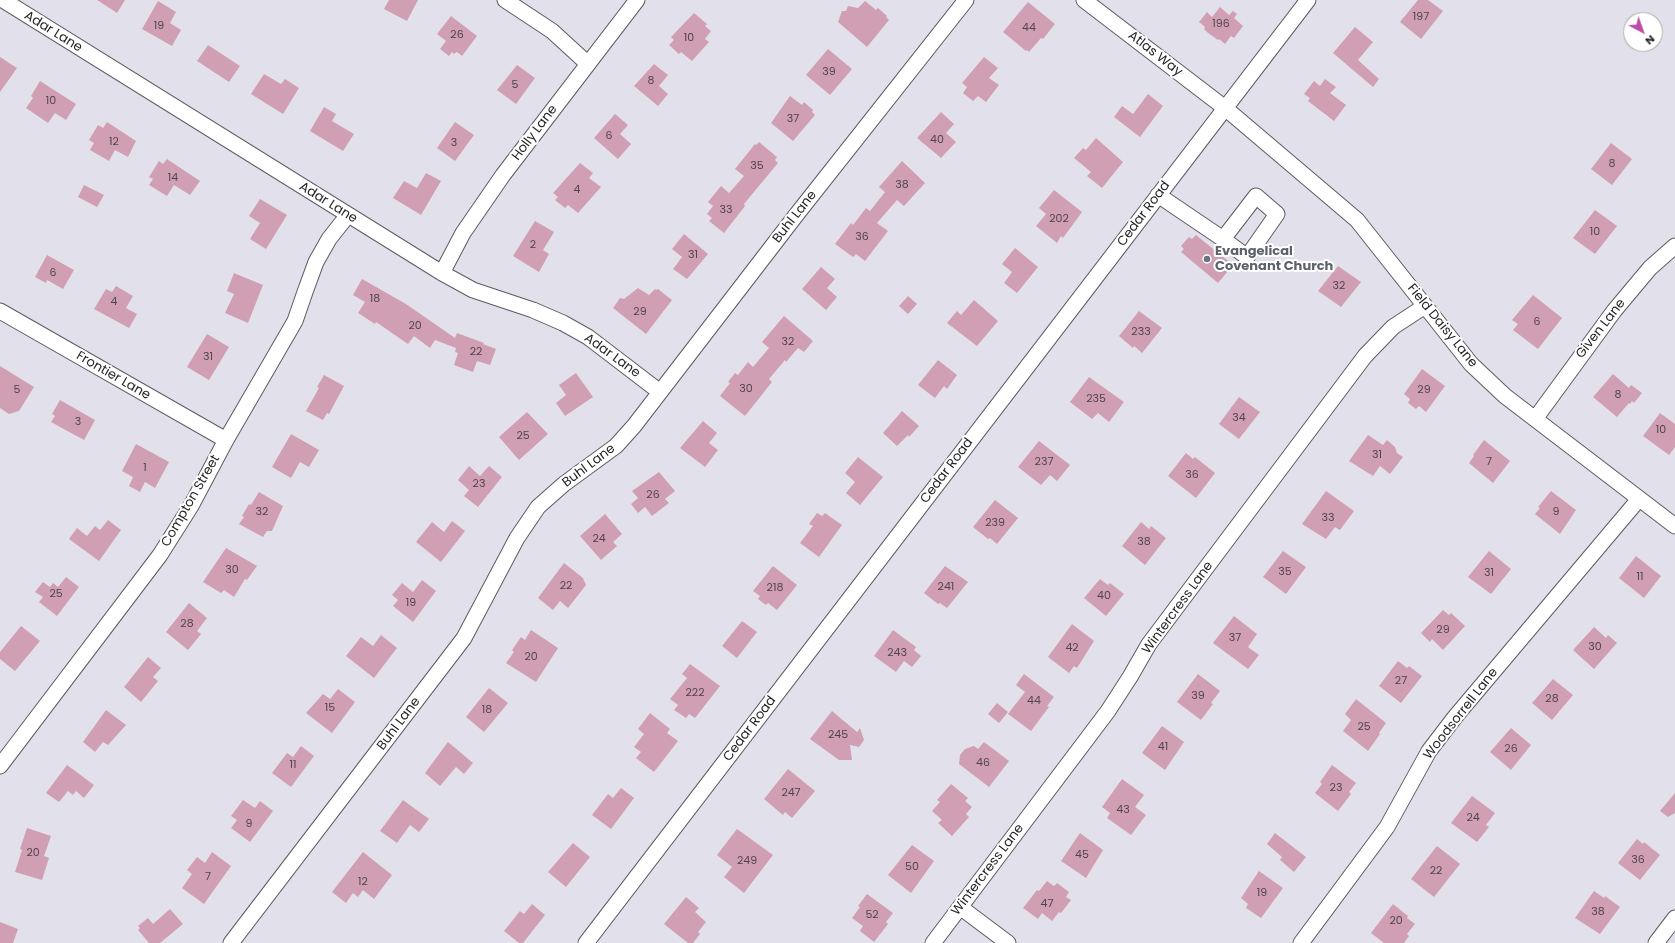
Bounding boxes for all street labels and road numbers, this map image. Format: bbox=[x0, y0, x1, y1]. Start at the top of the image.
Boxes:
street label: Adar Lane bbox=[21, 8, 85, 56]
street label: Atlas Way bbox=[1125, 28, 1185, 80]
street label: Holly Lane bbox=[509, 102, 561, 164]
street label: Cedar Road bbox=[1114, 178, 1174, 250]
street label: Adar Lane bbox=[296, 179, 360, 227]
street label: Buhl Lane bbox=[770, 188, 820, 246]
street label: Field Daisy Lane bbox=[1404, 281, 1480, 371]
street label: Given Lane bbox=[1573, 296, 1629, 362]
street label: Adar Lane bbox=[581, 330, 643, 382]
street label: Frontier Lane bbox=[73, 348, 153, 404]
street label: Cedar Road bbox=[917, 435, 977, 507]
street label: Buhl Lane bbox=[560, 441, 618, 491]
street label: Compton Street bbox=[158, 452, 224, 550]
street label: Wintercress Lane bbox=[1139, 559, 1217, 657]
street label: Woodsorrell Lane bbox=[1420, 665, 1502, 763]
street label: Cedar Road bbox=[720, 693, 780, 765]
street label: Buhl Lane bbox=[374, 695, 424, 753]
street label: Wintercress Lane bbox=[949, 821, 1027, 919]

